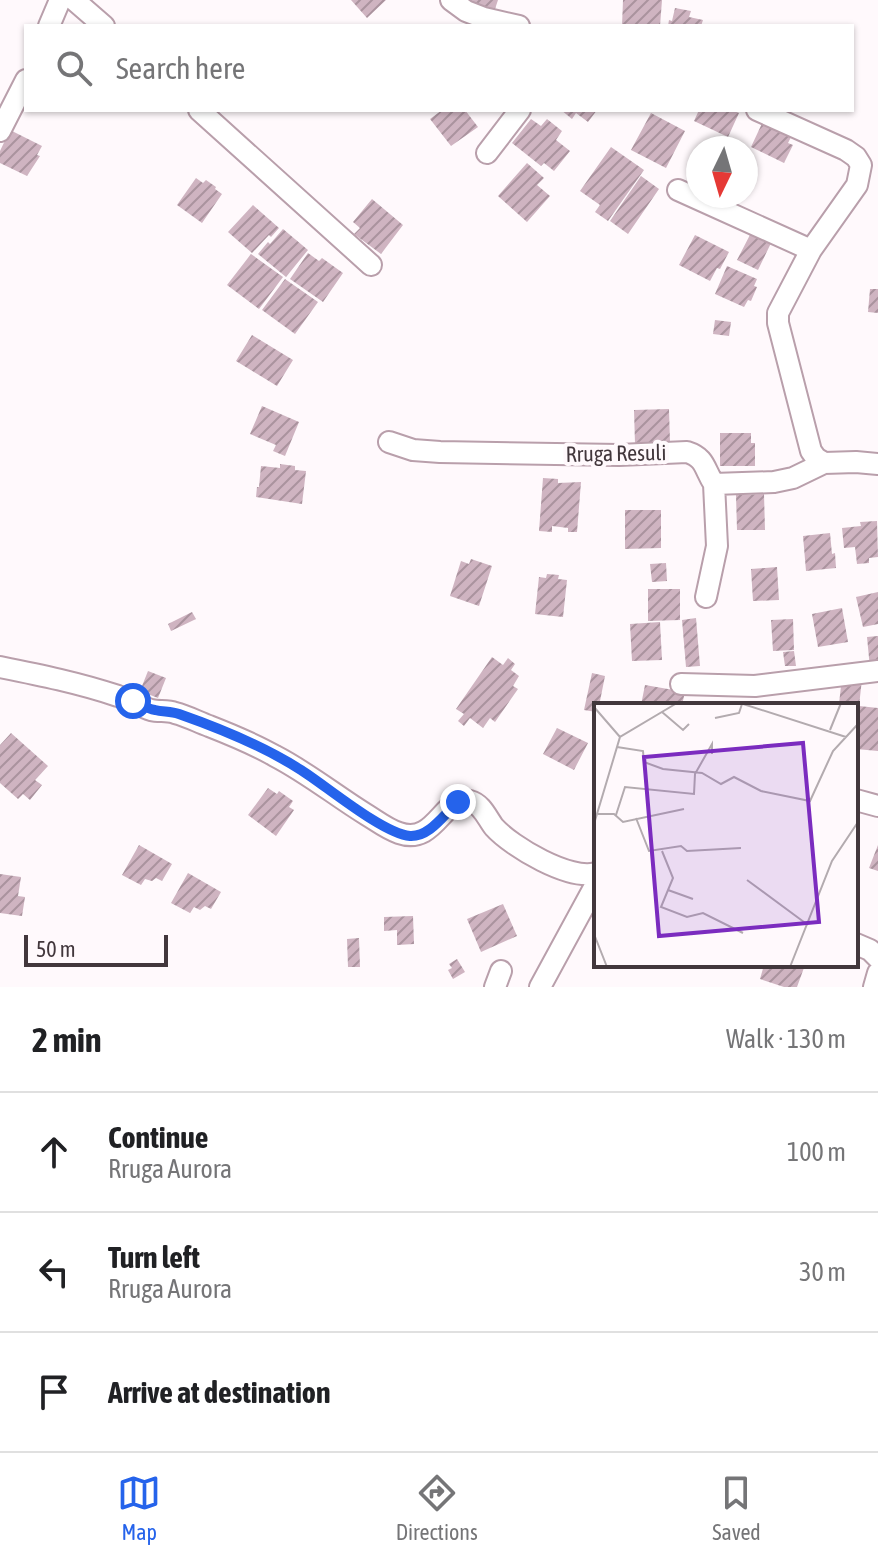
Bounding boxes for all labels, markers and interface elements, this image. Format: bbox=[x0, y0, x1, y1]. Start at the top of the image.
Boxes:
search box bbox=[24, 24, 854, 112]
icon: search bbox=[52, 46, 96, 90]
text: Search here bbox=[116, 51, 245, 85]
north arrow bbox=[686, 136, 758, 208]
street label: Rruga Resuli bbox=[565, 439, 667, 467]
route start bbox=[115, 683, 151, 719]
inset map bbox=[594, 703, 858, 967]
route end bbox=[440, 784, 476, 820]
scale bar bbox=[24, 931, 168, 967]
text: 50 m bbox=[36, 936, 76, 962]
text: 2 min bbox=[32, 1020, 101, 1059]
text: Walk · 130 m bbox=[726, 1024, 846, 1054]
text: Continue bbox=[108, 1120, 208, 1154]
icon: ahead bbox=[32, 1130, 76, 1174]
text: 100 m bbox=[787, 1137, 846, 1167]
text: Rruga Aurora bbox=[108, 1154, 232, 1184]
text: Turn left bbox=[108, 1240, 200, 1274]
icon: left bbox=[32, 1250, 76, 1294]
text: 30 m bbox=[799, 1257, 846, 1287]
text: Rruga Aurora bbox=[108, 1274, 232, 1304]
icon: arrive bbox=[32, 1370, 76, 1414]
text: Arrive at destination bbox=[108, 1375, 330, 1409]
tab: Map bbox=[117, 1471, 161, 1545]
tab: Directions bbox=[396, 1471, 478, 1545]
tab: Saved bbox=[712, 1471, 761, 1545]

